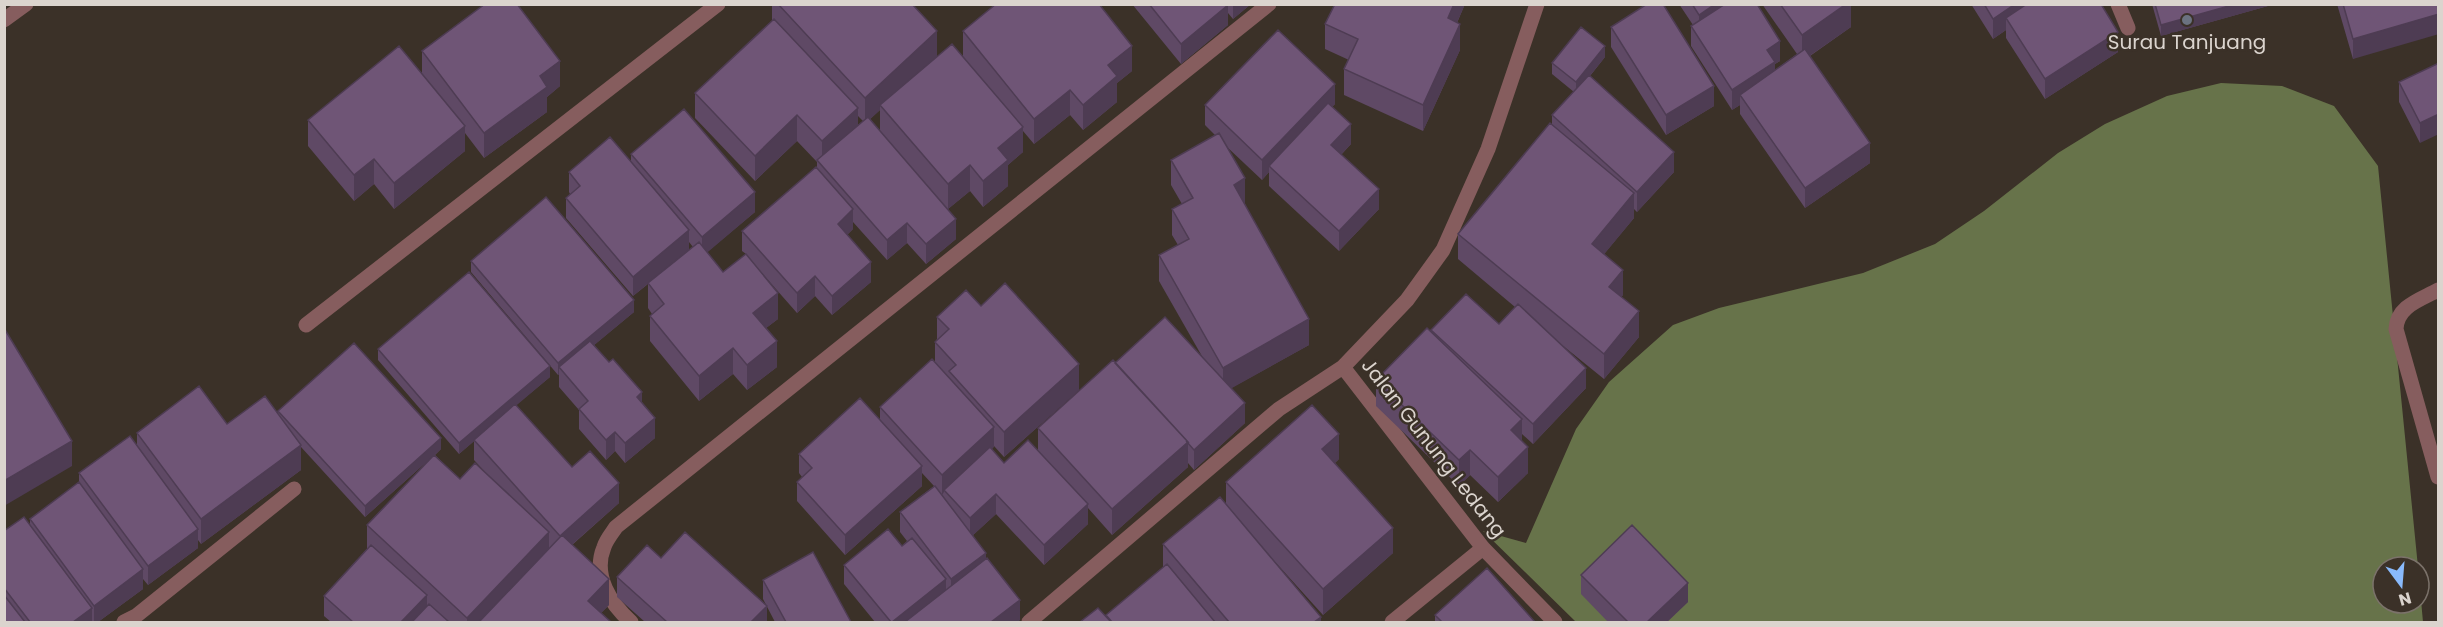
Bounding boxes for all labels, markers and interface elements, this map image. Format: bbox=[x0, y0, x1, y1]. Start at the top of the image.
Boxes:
marker: Surau Tanjuang bbox=[2180, 13, 2194, 27]
place label: Surau Tanjuang bbox=[2108, 28, 2266, 56]
street label: Jalan Gunung Ledang bbox=[1355, 352, 1513, 544]
north arrow bbox=[2371, 555, 2431, 615]
text: N bbox=[2396, 586, 2414, 612]

